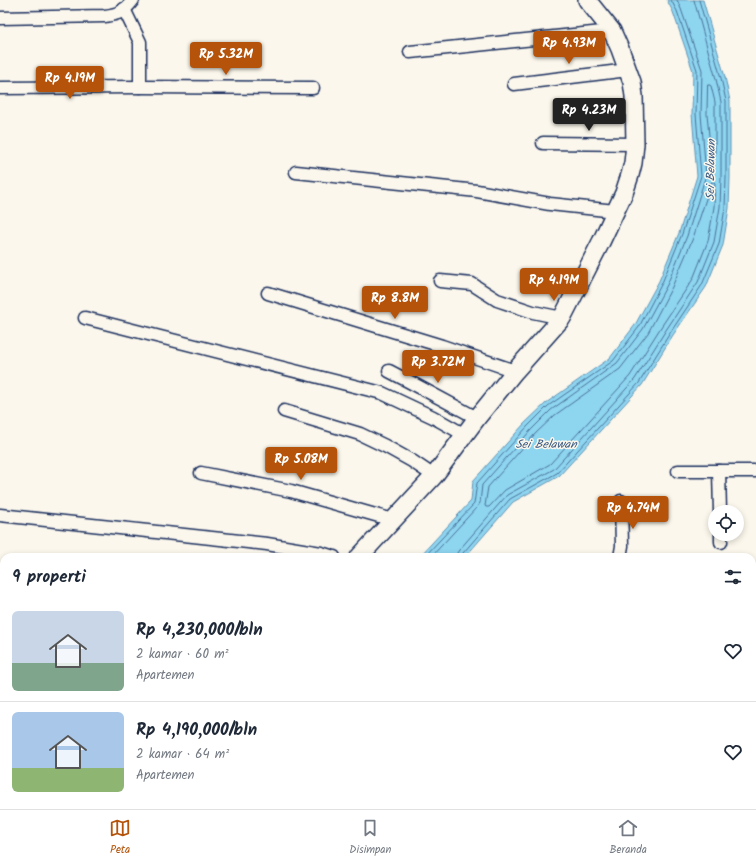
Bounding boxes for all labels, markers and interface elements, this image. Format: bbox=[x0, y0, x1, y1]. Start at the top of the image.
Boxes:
pin: Rp 4.93M bbox=[528, 31, 610, 65]
text: Rp 4.93M bbox=[542, 33, 596, 54]
pin: Rp 5.32M bbox=[185, 42, 267, 76]
text: Rp 5.32M bbox=[199, 44, 253, 65]
pin: Rp 4.19M bbox=[29, 66, 111, 100]
text: Rp 4.19M bbox=[45, 68, 95, 89]
pin: Rp 4.23M bbox=[548, 98, 630, 132]
text: Rp 4.23M bbox=[562, 100, 616, 121]
water label: Sei Belawan bbox=[701, 138, 721, 201]
pin: Rp 4.19M bbox=[513, 268, 595, 302]
text: Rp 4.19M bbox=[529, 270, 579, 291]
pin: Rp 8.8M bbox=[358, 286, 432, 320]
text: Rp 8.8M bbox=[371, 288, 419, 309]
pin: Rp 3.72M bbox=[397, 350, 479, 384]
text: Rp 3.72M bbox=[411, 352, 465, 373]
water label: Sei Belawan bbox=[515, 435, 578, 454]
pin: Rp 5.08M bbox=[260, 447, 342, 481]
text: Rp 5.08M bbox=[274, 449, 328, 470]
pin: Rp 4.74M bbox=[592, 496, 674, 530]
text: Rp 4.74M bbox=[606, 498, 660, 519]
map controls bbox=[708, 505, 744, 541]
button: locate bbox=[708, 505, 744, 541]
text: 9 properti bbox=[12, 564, 86, 591]
icon: filters bbox=[722, 566, 744, 588]
text: Rp 4,230,000/bln bbox=[136, 617, 263, 644]
icon: home bbox=[44, 627, 92, 675]
icon: heart bbox=[722, 640, 744, 662]
text: 2 kamar · 60 m² bbox=[136, 644, 229, 665]
text: Apartemen bbox=[136, 665, 195, 686]
text: Rp 4,190,000/bln bbox=[136, 717, 257, 744]
icon: home bbox=[44, 728, 92, 776]
icon: heart bbox=[722, 741, 744, 763]
text: 2 kamar · 64 m² bbox=[136, 744, 229, 765]
text: Apartemen bbox=[136, 765, 195, 786]
tab: Peta bbox=[109, 817, 131, 859]
tab: Disimpan bbox=[349, 817, 391, 859]
tab: Beranda bbox=[610, 817, 647, 859]

